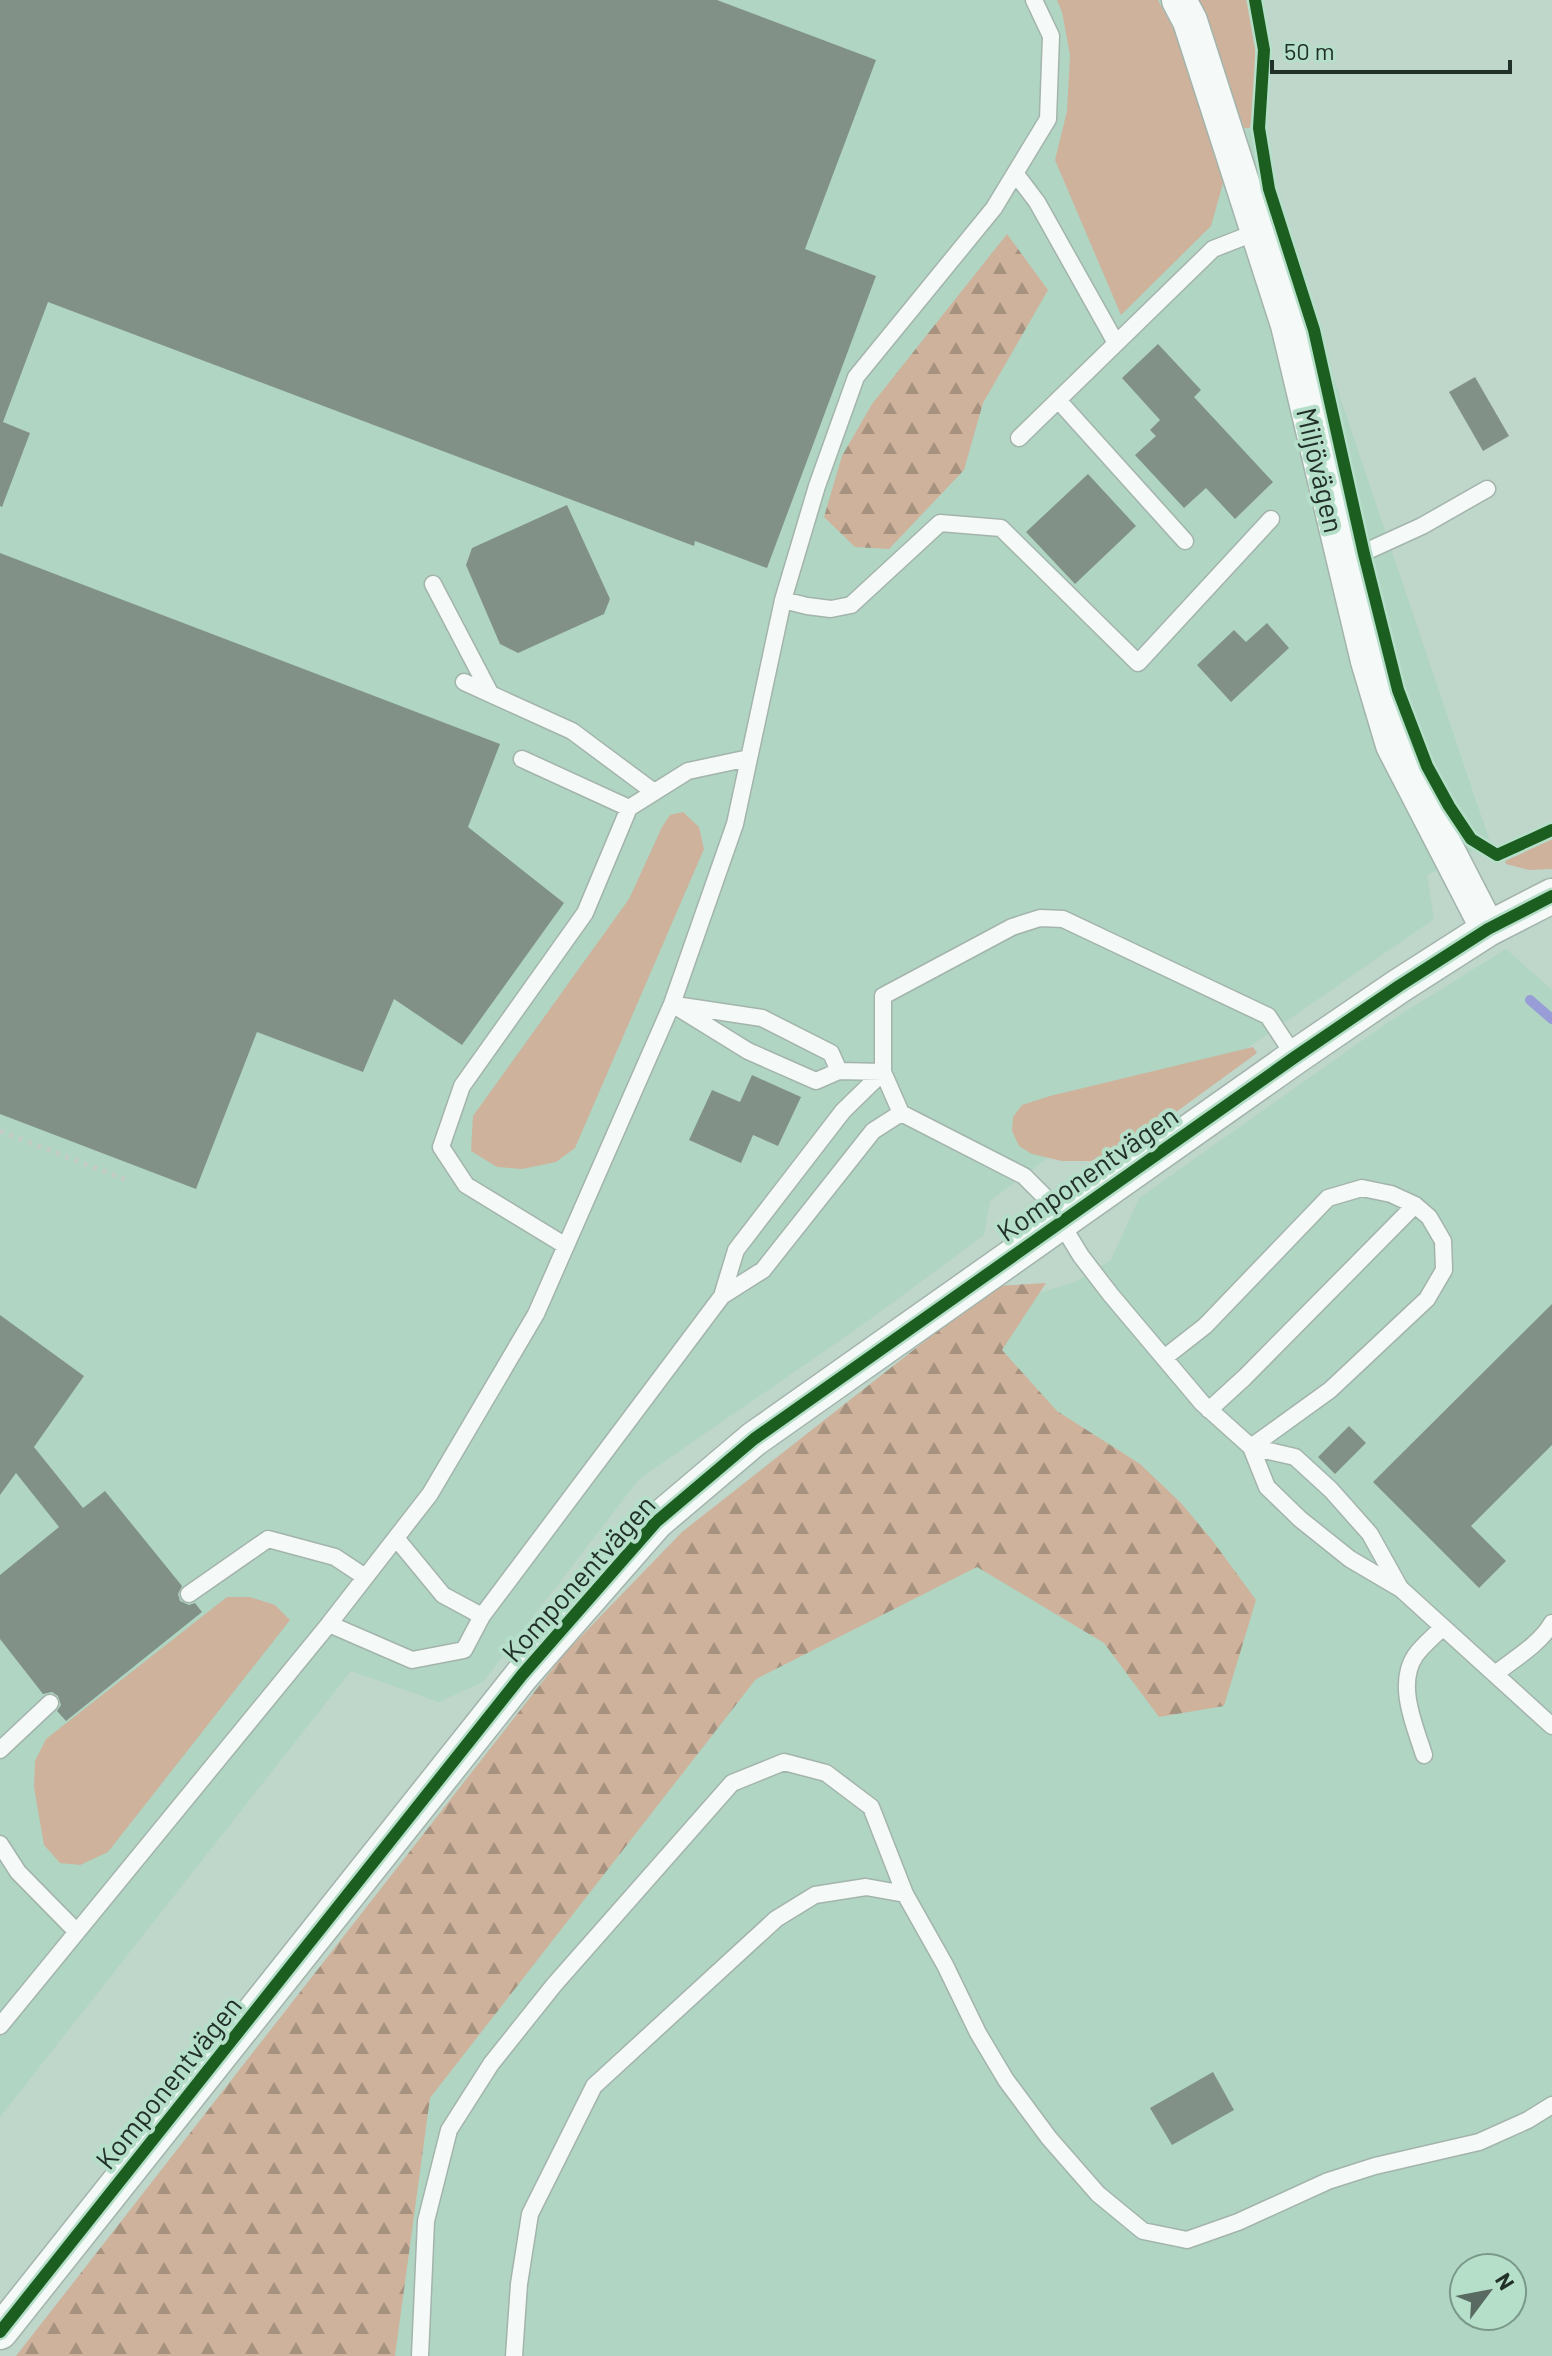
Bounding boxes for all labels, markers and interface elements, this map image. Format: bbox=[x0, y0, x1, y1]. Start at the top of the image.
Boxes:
scale bar bbox=[1272, 24, 1510, 74]
text: 50 m bbox=[1284, 36, 1335, 65]
street label: Miljövägen bbox=[1290, 404, 1352, 536]
street label: Komponentvägen bbox=[990, 1098, 1184, 1248]
street label: Komponentvägen bbox=[494, 1487, 662, 1669]
street label: Komponentvägen bbox=[88, 1989, 248, 2175]
north arrow bbox=[1448, 2252, 1528, 2332]
text: N bbox=[1491, 2268, 1521, 2294]

